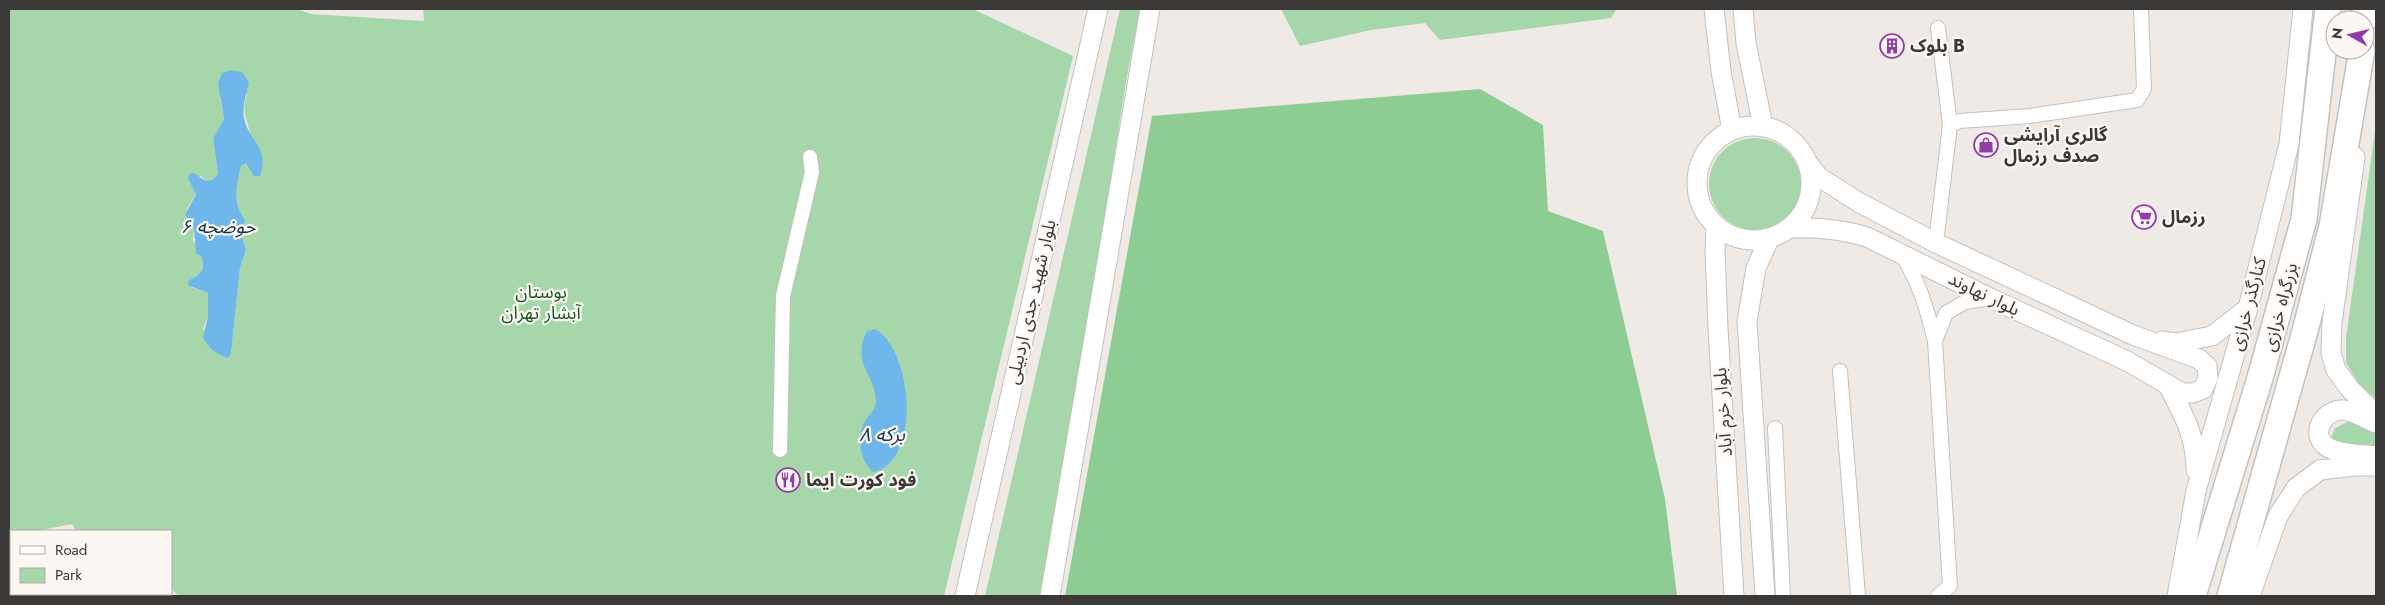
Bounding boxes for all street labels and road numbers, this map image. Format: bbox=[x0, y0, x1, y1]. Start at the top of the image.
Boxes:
street label: بلوار شهید جدی اردبیلی bbox=[999, 217, 1063, 387]
street label: کنارگذر خرازی bbox=[2223, 254, 2273, 354]
street label: بزرگراه خرازی bbox=[2256, 260, 2304, 354]
street label: بلوار نهاوند bbox=[1944, 266, 2024, 322]
street label: بلوار خرم آباد bbox=[1707, 367, 1740, 457]

